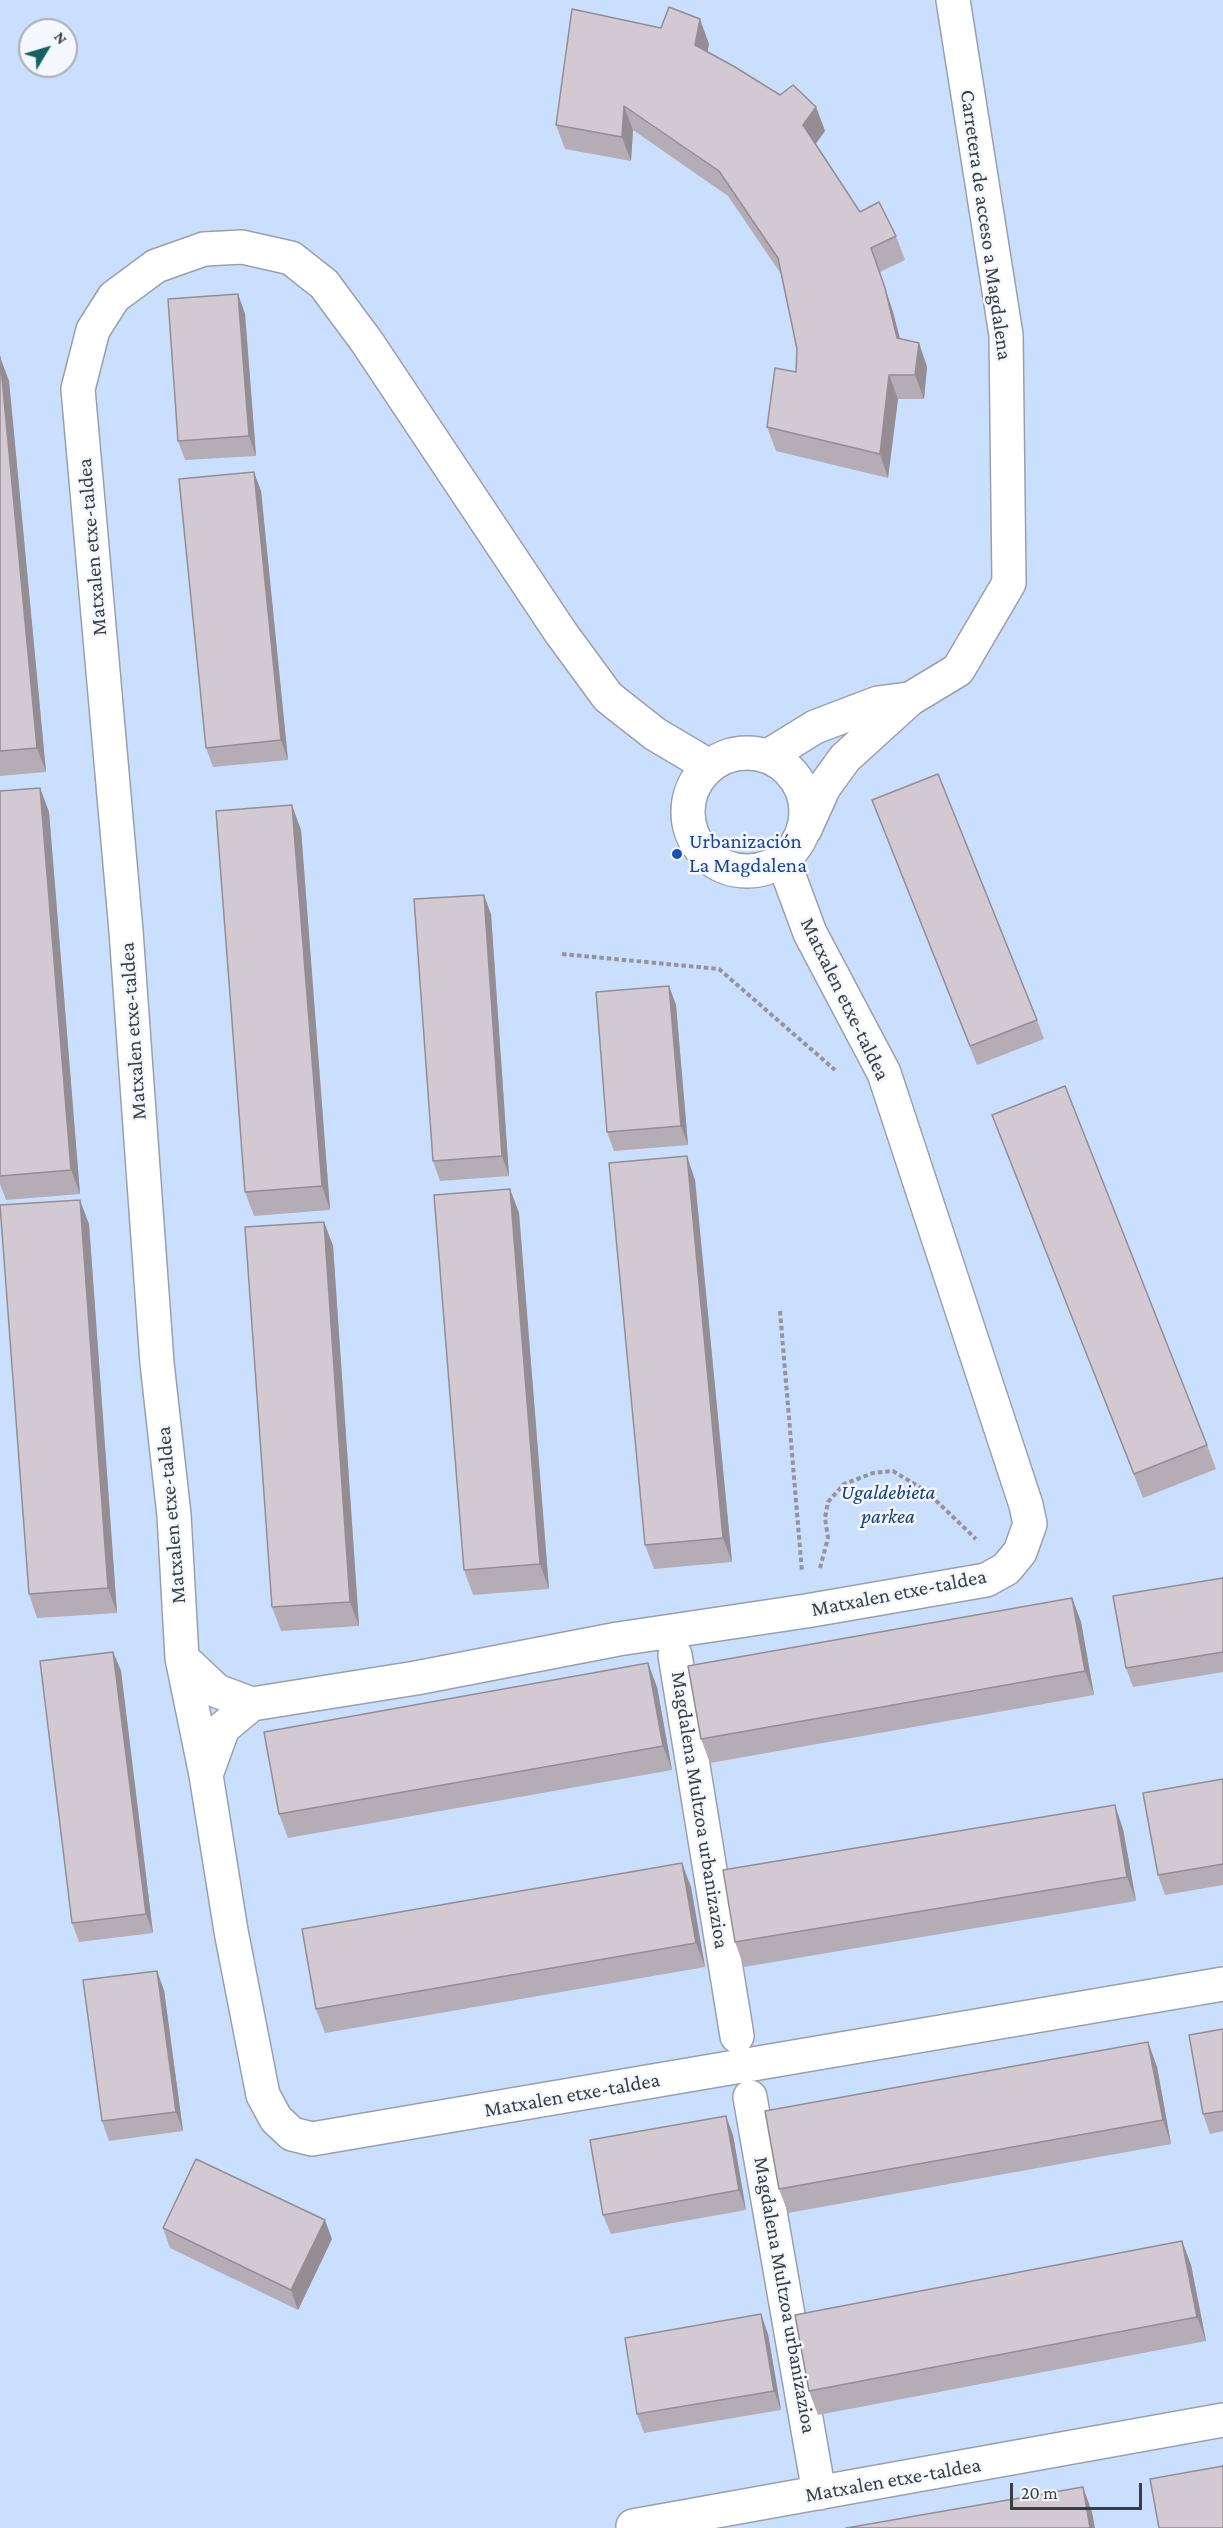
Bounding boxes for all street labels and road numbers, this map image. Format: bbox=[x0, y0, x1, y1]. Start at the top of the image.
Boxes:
street label: Carretera de acceso a Magdalena bbox=[955, 88, 1017, 362]
street label: Matxalen etxe-taldea bbox=[72, 457, 112, 637]
street label: Matxalen etxe-taldea bbox=[795, 913, 895, 1085]
street label: Matxalen etxe-taldea bbox=[114, 941, 152, 1121]
street label: Matxalen etxe-taldea bbox=[151, 1425, 191, 1605]
street label: Matxalen etxe-taldea bbox=[809, 1564, 989, 1622]
street label: Magdalena Multzoa urbanizazioa bbox=[666, 1670, 734, 1950]
street label: Matxalen etxe-taldea bbox=[482, 2067, 662, 2123]
street label: Magdalena Multzoa urbanizazioa bbox=[748, 2155, 822, 2435]
street label: Matxalen etxe-taldea bbox=[803, 2452, 983, 2508]

